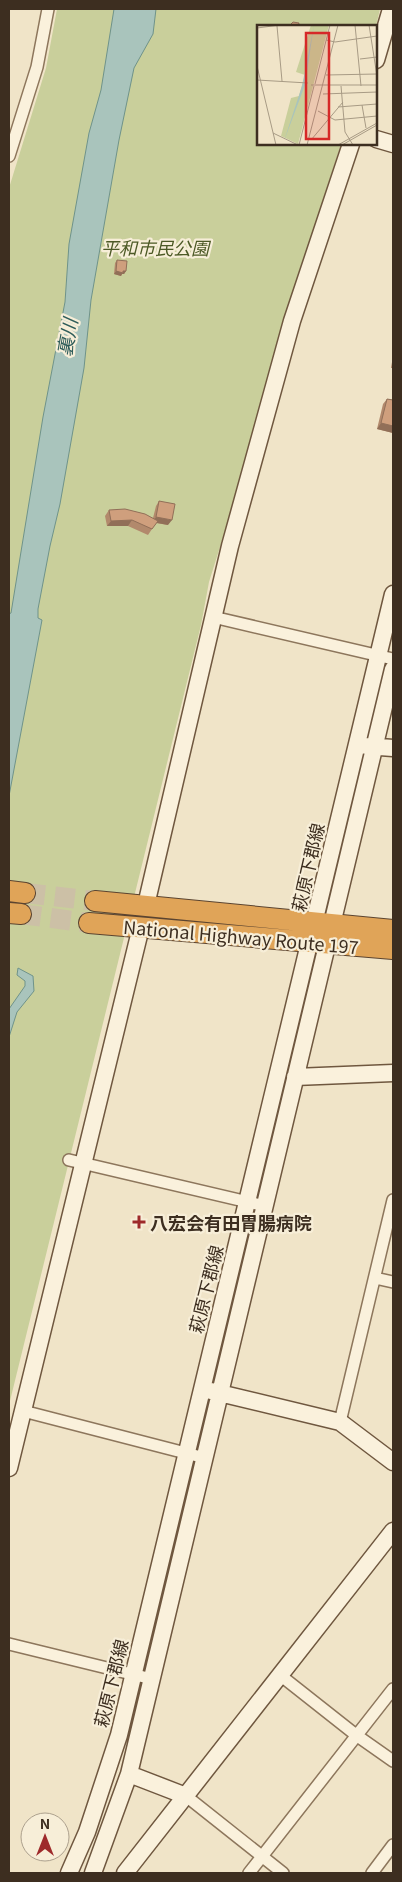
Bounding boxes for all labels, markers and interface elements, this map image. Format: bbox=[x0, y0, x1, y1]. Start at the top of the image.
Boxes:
inset map bbox=[257, 25, 377, 145]
park label: 平和市民公園 bbox=[101, 234, 212, 260]
water label: 裏川 bbox=[49, 314, 83, 358]
street label: 萩原下郡線 bbox=[284, 820, 330, 914]
street label: National Highway Route 197 bbox=[122, 913, 360, 959]
place label: 八宏会有田胃腸病院 bbox=[150, 1209, 312, 1235]
marker: 八宏会有田胃腸病院 bbox=[132, 1215, 146, 1229]
street label: 萩原下郡線 bbox=[181, 1242, 229, 1336]
street label: 萩原下郡線 bbox=[86, 1636, 134, 1730]
north arrow bbox=[20, 1812, 70, 1862]
text: N bbox=[40, 1813, 50, 1833]

